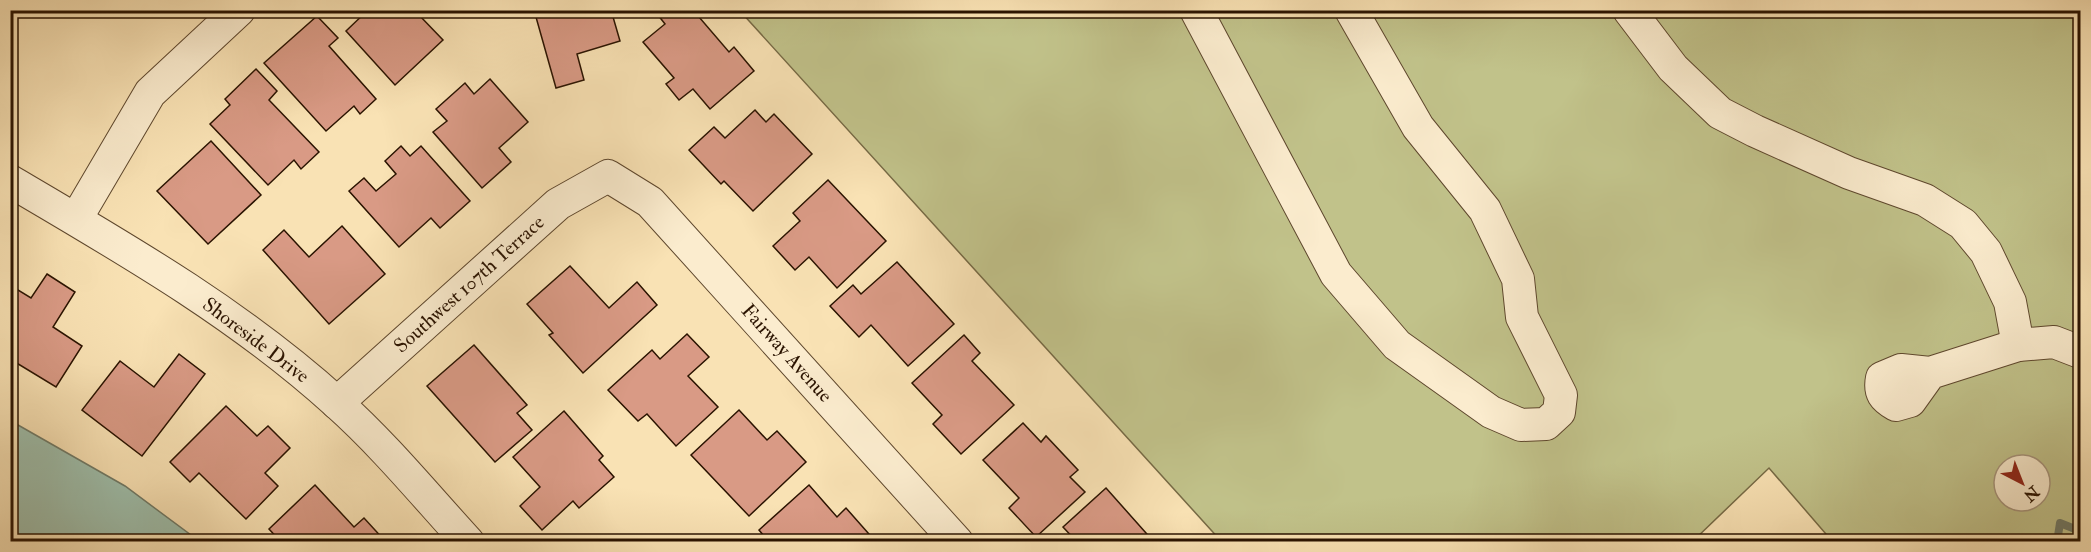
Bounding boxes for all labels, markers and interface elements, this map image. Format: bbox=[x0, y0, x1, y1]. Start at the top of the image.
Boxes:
street label: Southwest 107th Terrace bbox=[389, 210, 549, 358]
street label: Shoreside Drive bbox=[198, 292, 314, 388]
street label: Fairway Avenue bbox=[736, 298, 838, 408]
north arrow bbox=[1992, 453, 2052, 513]
text: N bbox=[2019, 481, 2044, 506]

